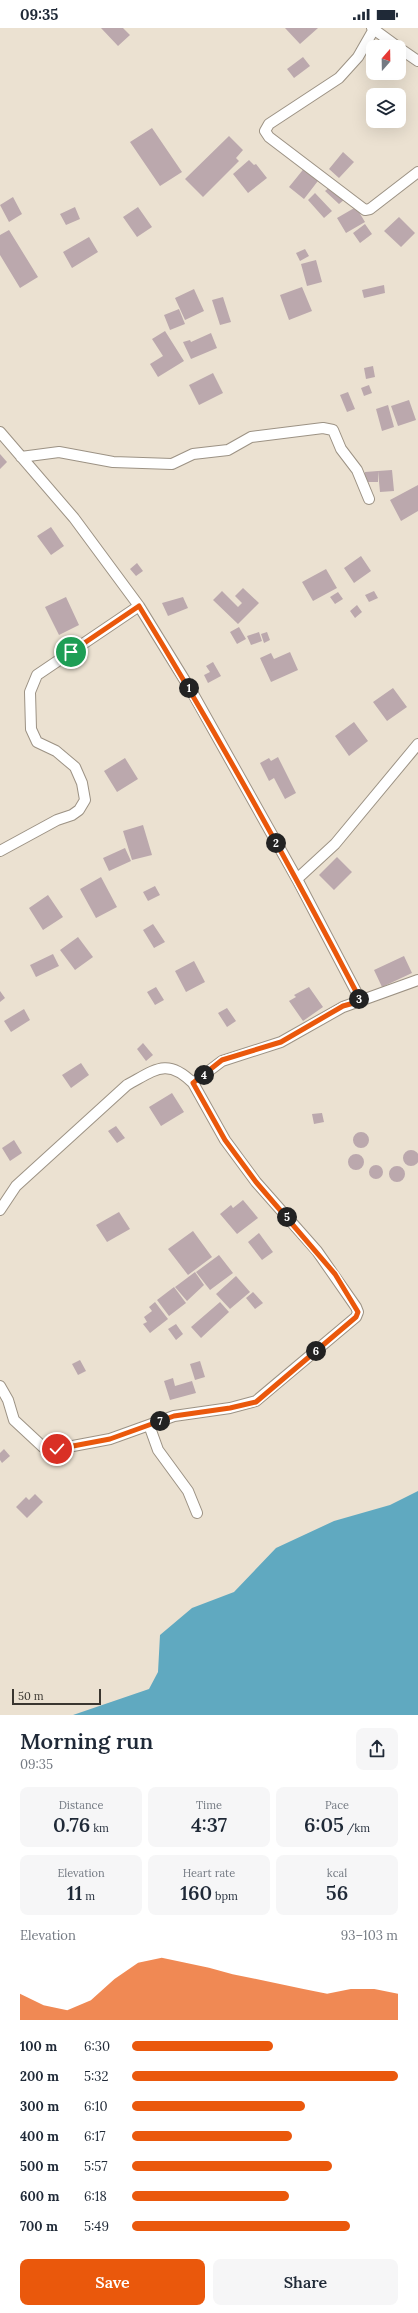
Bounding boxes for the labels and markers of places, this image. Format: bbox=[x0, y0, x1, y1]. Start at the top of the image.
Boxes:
pin bbox=[54, 635, 88, 669]
pin: 1 bbox=[179, 678, 199, 698]
pin: 2 bbox=[266, 833, 286, 853]
pin: 3 bbox=[349, 989, 369, 1009]
pin: 4 bbox=[194, 1065, 214, 1085]
pin: 5 bbox=[277, 1207, 297, 1227]
pin: 6 bbox=[306, 1341, 326, 1361]
pin: 7 bbox=[150, 1411, 170, 1431]
pin bbox=[40, 1432, 74, 1466]

